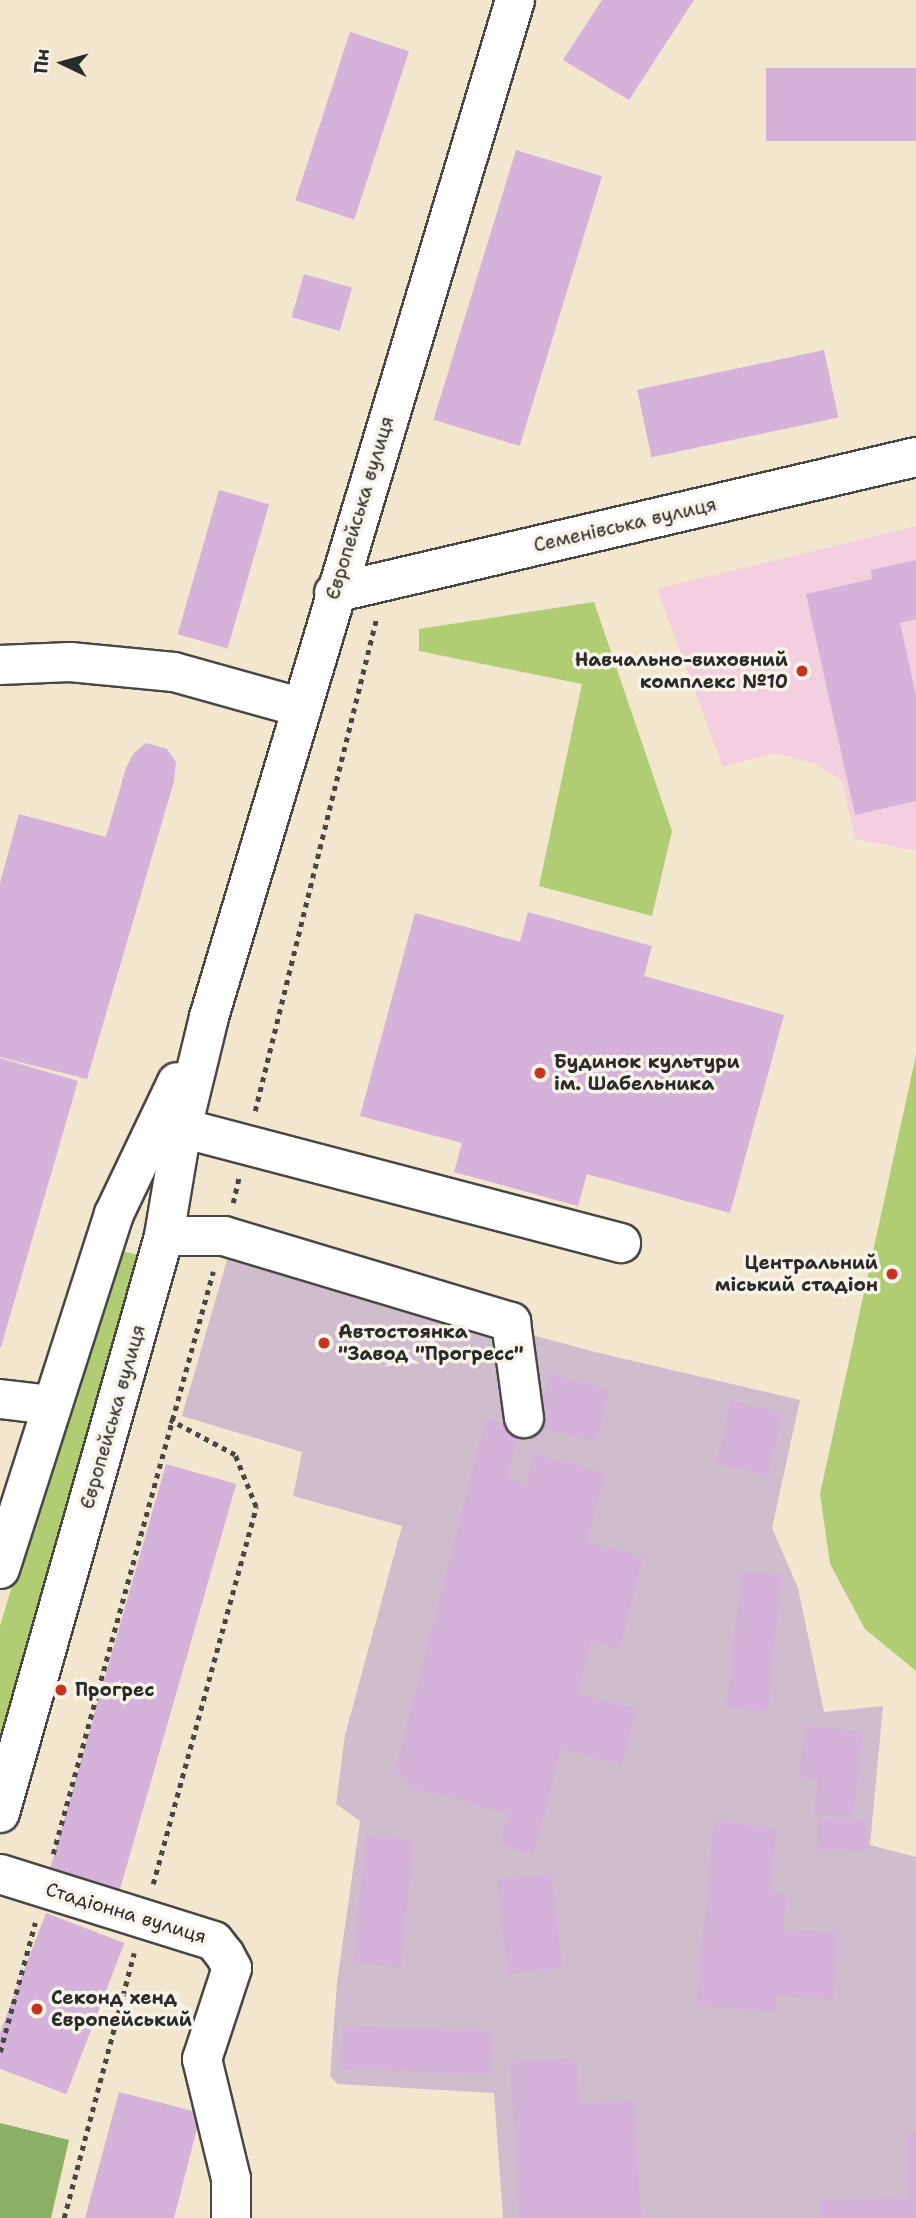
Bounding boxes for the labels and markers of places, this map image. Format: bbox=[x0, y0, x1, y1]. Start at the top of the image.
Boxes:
place label: Навчально-виховний комплекс №10 bbox=[575, 649, 788, 693]
marker: Навчально-виховний комплекс №10 bbox=[794, 663, 810, 679]
place label: Будинок культури ім. Шабельника bbox=[554, 1051, 740, 1095]
marker: Будинок культури ім. Шабельника bbox=[532, 1065, 548, 1081]
place label: Центральний міський стадіон bbox=[715, 1252, 878, 1296]
marker: Центральний міський стадіон bbox=[884, 1266, 900, 1282]
place label: Автостоянка "Завод "Прогресс" bbox=[338, 1321, 524, 1365]
marker: Автостоянка "Завод "Прогресс" bbox=[316, 1335, 332, 1351]
place label: Прогрес bbox=[75, 1679, 155, 1701]
marker: Прогрес bbox=[53, 1682, 69, 1698]
place label: Секонд хенд Європейський bbox=[51, 1987, 192, 2031]
marker: Секонд хенд Європейський bbox=[29, 2001, 45, 2017]

